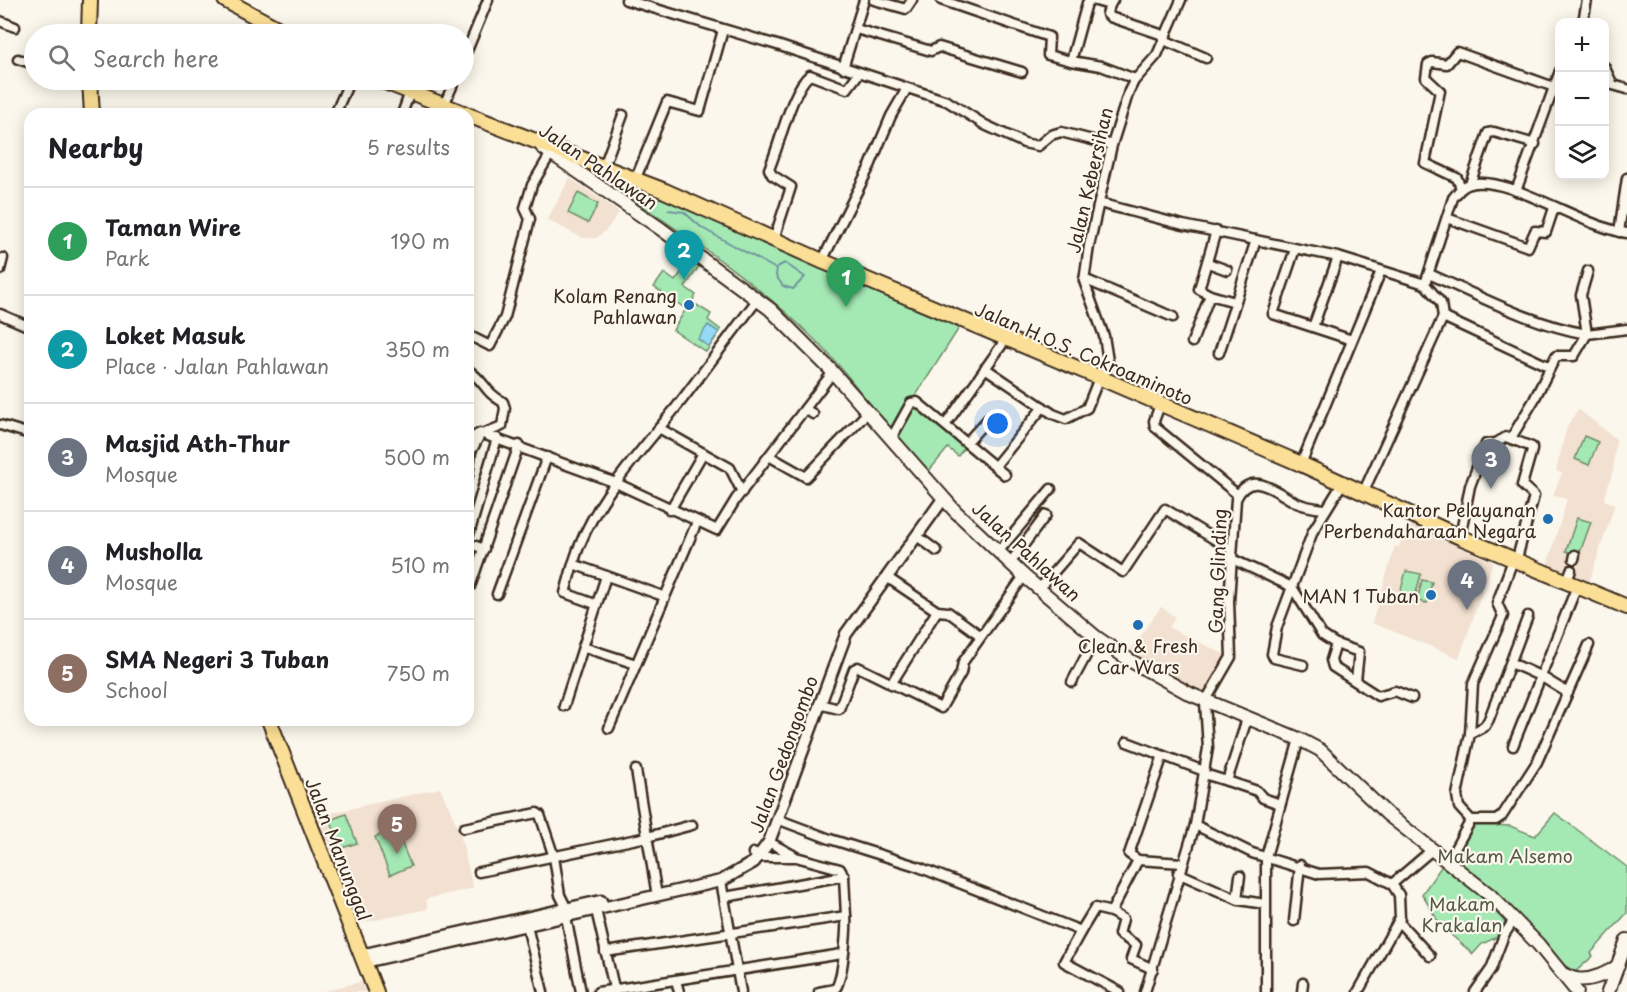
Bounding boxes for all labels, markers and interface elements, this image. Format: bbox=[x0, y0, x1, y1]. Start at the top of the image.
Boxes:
map controls bbox=[1555, 18, 1609, 180]
button: + bbox=[1555, 18, 1609, 72]
search box bbox=[24, 24, 474, 90]
icon: search bbox=[45, 41, 78, 74]
text: Search here bbox=[93, 41, 219, 74]
button: − bbox=[1555, 72, 1609, 126]
street label: Jalan Kebersihan bbox=[1059, 104, 1119, 256]
street label: Jalan Pahlawan bbox=[534, 116, 664, 216]
button: layers bbox=[1555, 126, 1609, 180]
text: Nearby bbox=[48, 128, 143, 167]
text: 5 results bbox=[367, 132, 450, 162]
text: Taman Wire bbox=[105, 210, 241, 243]
text: 1 bbox=[63, 226, 72, 256]
text: 190 m bbox=[391, 226, 450, 256]
pin: 2 bbox=[664, 230, 704, 280]
text: Park bbox=[105, 243, 150, 273]
pin: 1 bbox=[826, 258, 866, 307]
place label: Kolam Renang Pahlawan bbox=[553, 282, 677, 330]
street label: Jalan H.O.S. Cokroaminoto bbox=[971, 295, 1197, 411]
marker: Kolam Renang Pahlawan bbox=[682, 298, 696, 312]
text: Loket Masuk bbox=[105, 318, 245, 351]
text: 2 bbox=[60, 334, 75, 364]
text: 350 m bbox=[385, 334, 450, 364]
text: Place · Jalan Pahlawan bbox=[105, 351, 329, 381]
your location bbox=[983, 409, 1012, 438]
text: Masjid Ath-Thur bbox=[105, 426, 290, 459]
pin: 3 bbox=[1472, 440, 1510, 489]
text: 3 bbox=[61, 442, 74, 472]
text: 500 m bbox=[383, 442, 450, 472]
text: Mosque bbox=[105, 459, 178, 489]
street label: Jalan Pahlawan bbox=[967, 495, 1087, 607]
place label: Kantor Pelayanan Perbendaharaan Negara bbox=[1323, 496, 1537, 544]
street label: Gang Glinding bbox=[1201, 508, 1233, 634]
marker: Kantor Pelayanan Perbendaharaan Negara bbox=[1541, 512, 1555, 526]
text: Musholla bbox=[105, 534, 203, 567]
text: 4 bbox=[61, 550, 74, 580]
text: 510 m bbox=[390, 550, 450, 580]
pin: 4 bbox=[1448, 560, 1486, 610]
text: Mosque bbox=[105, 567, 178, 597]
place label: MAN 1 Tuban bbox=[1302, 582, 1419, 609]
marker: MAN 1 Tuban bbox=[1424, 588, 1438, 602]
marker: Clean & Fresh Car Wars bbox=[1131, 618, 1145, 632]
place label: Clean & Fresh Car Wars bbox=[1078, 632, 1198, 680]
text: SMA Negeri 3 Tuban bbox=[105, 642, 329, 675]
text: 5 bbox=[61, 658, 74, 688]
text: 750 m bbox=[387, 658, 450, 688]
street label: Jalan Gedongombo bbox=[742, 672, 824, 836]
text: School bbox=[105, 675, 168, 705]
street label: Jalan Manunggal bbox=[299, 773, 379, 925]
pin: 5 bbox=[378, 804, 416, 854]
park label: Makam Alsemo bbox=[1437, 842, 1573, 869]
park label: Makam Krakalan bbox=[1421, 890, 1503, 938]

